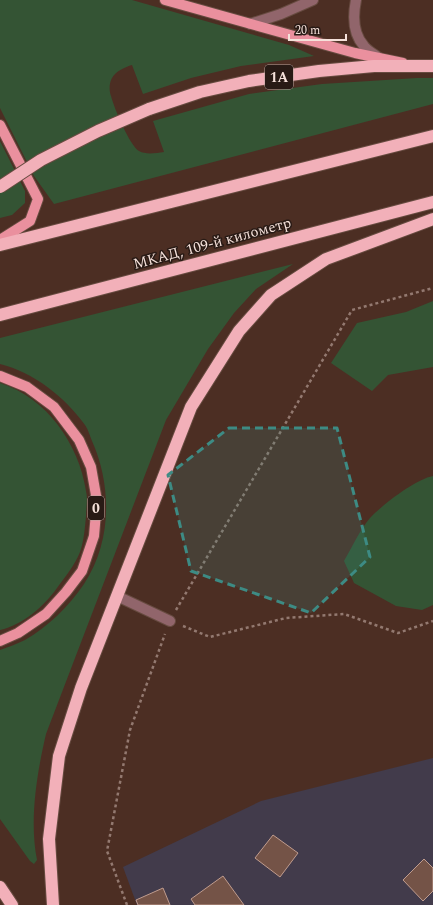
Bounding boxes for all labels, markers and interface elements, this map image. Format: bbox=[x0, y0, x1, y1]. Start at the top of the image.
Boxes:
scale bar bbox=[289, 16, 346, 42]
text: 20 m bbox=[295, 21, 320, 40]
road number: 1A bbox=[265, 65, 293, 89]
street label: МКАД, 109-й километр bbox=[131, 211, 294, 276]
road number: 0 bbox=[88, 496, 104, 520]

